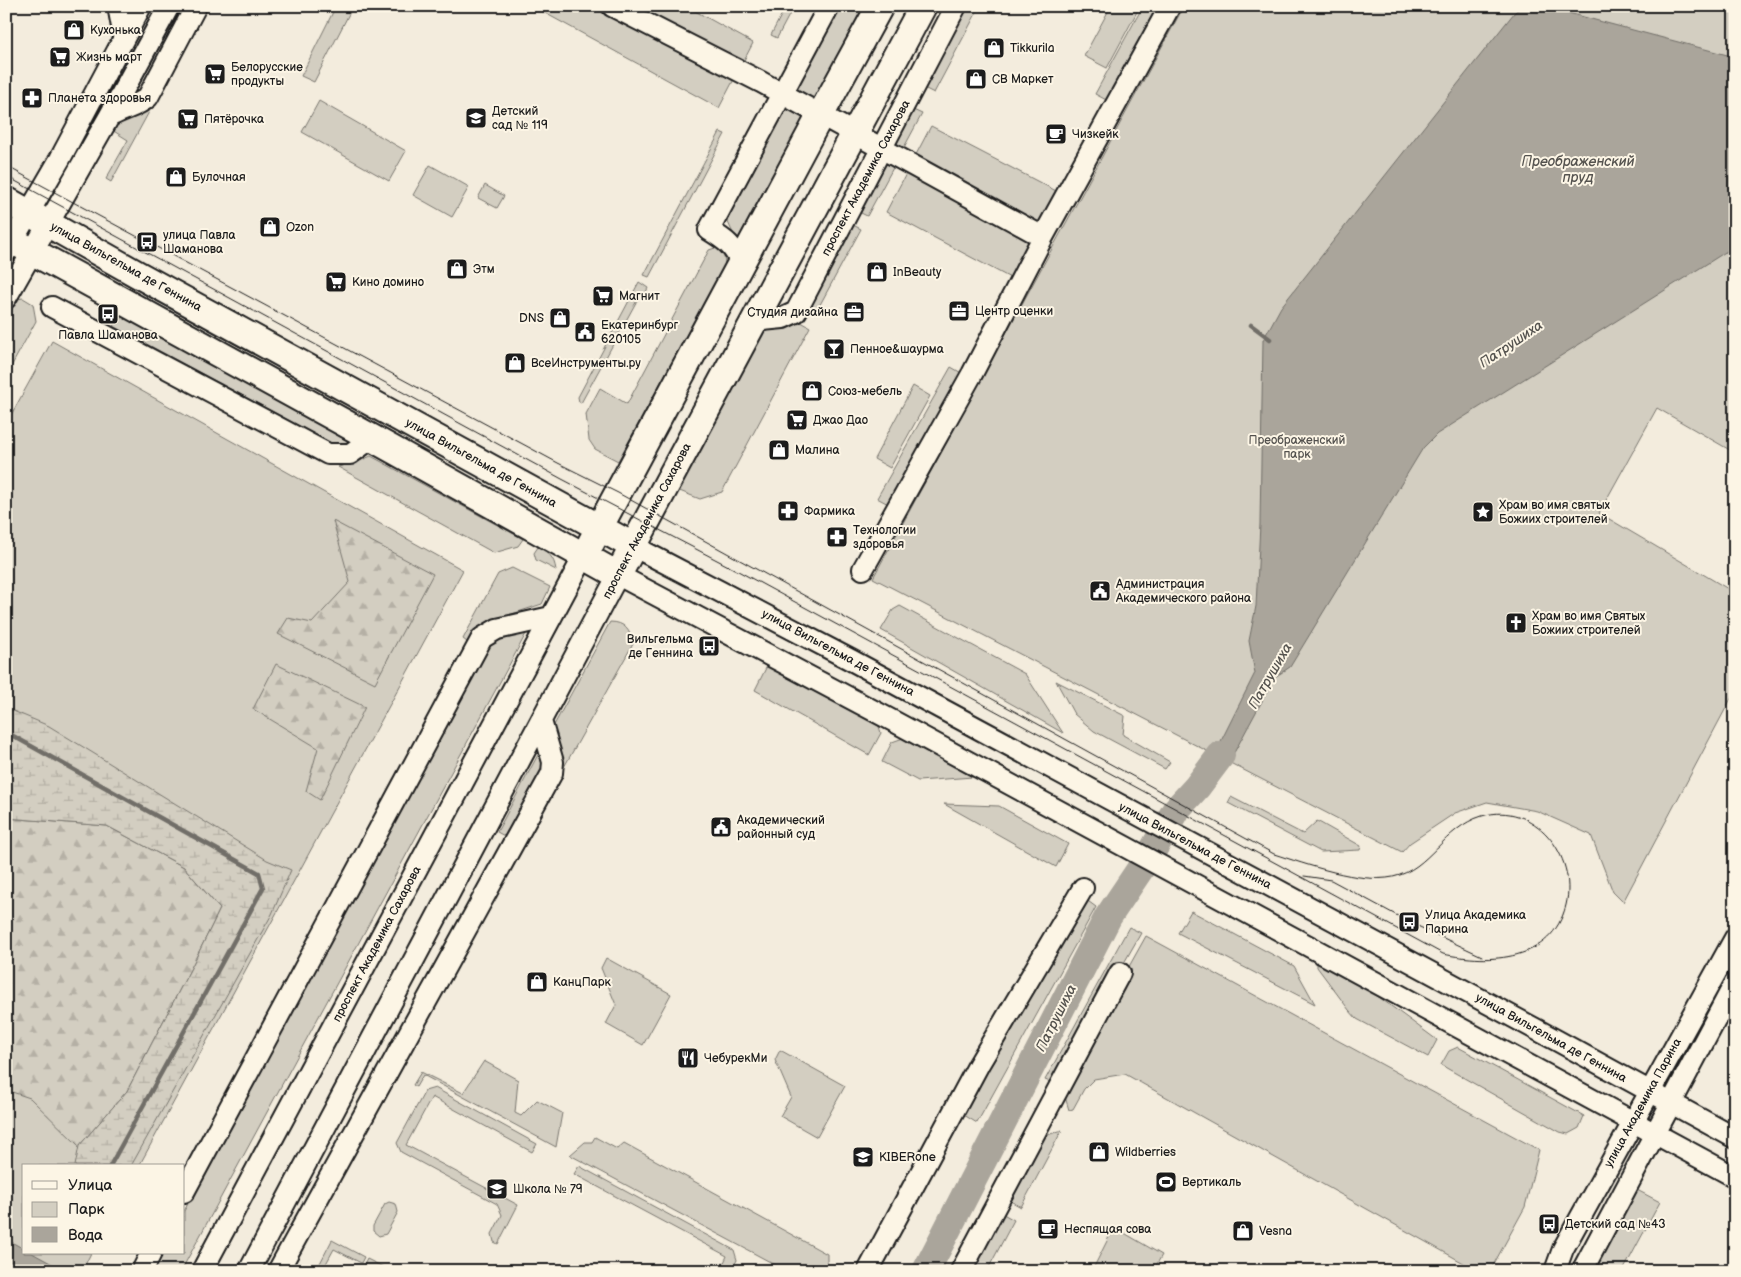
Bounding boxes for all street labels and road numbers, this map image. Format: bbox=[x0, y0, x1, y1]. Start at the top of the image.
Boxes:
street label: проспект Академика Сахарова bbox=[818, 97, 914, 259]
street label: улица Вильгельма де Геннина bbox=[48, 219, 204, 315]
street label: улица Вильгельма де Геннина bbox=[403, 415, 559, 511]
street label: проспект Академика Сахарова bbox=[599, 440, 695, 602]
street label: улица Вильгельма де Геннина bbox=[759, 606, 917, 700]
street label: улица Вильгельма де Геннина bbox=[1116, 799, 1274, 893]
street label: проспект Академика Сахарова bbox=[329, 863, 425, 1025]
street label: улица Вильгельма де Геннина bbox=[1473, 990, 1629, 1086]
street label: улица Академика Парина bbox=[1601, 1036, 1685, 1170]

